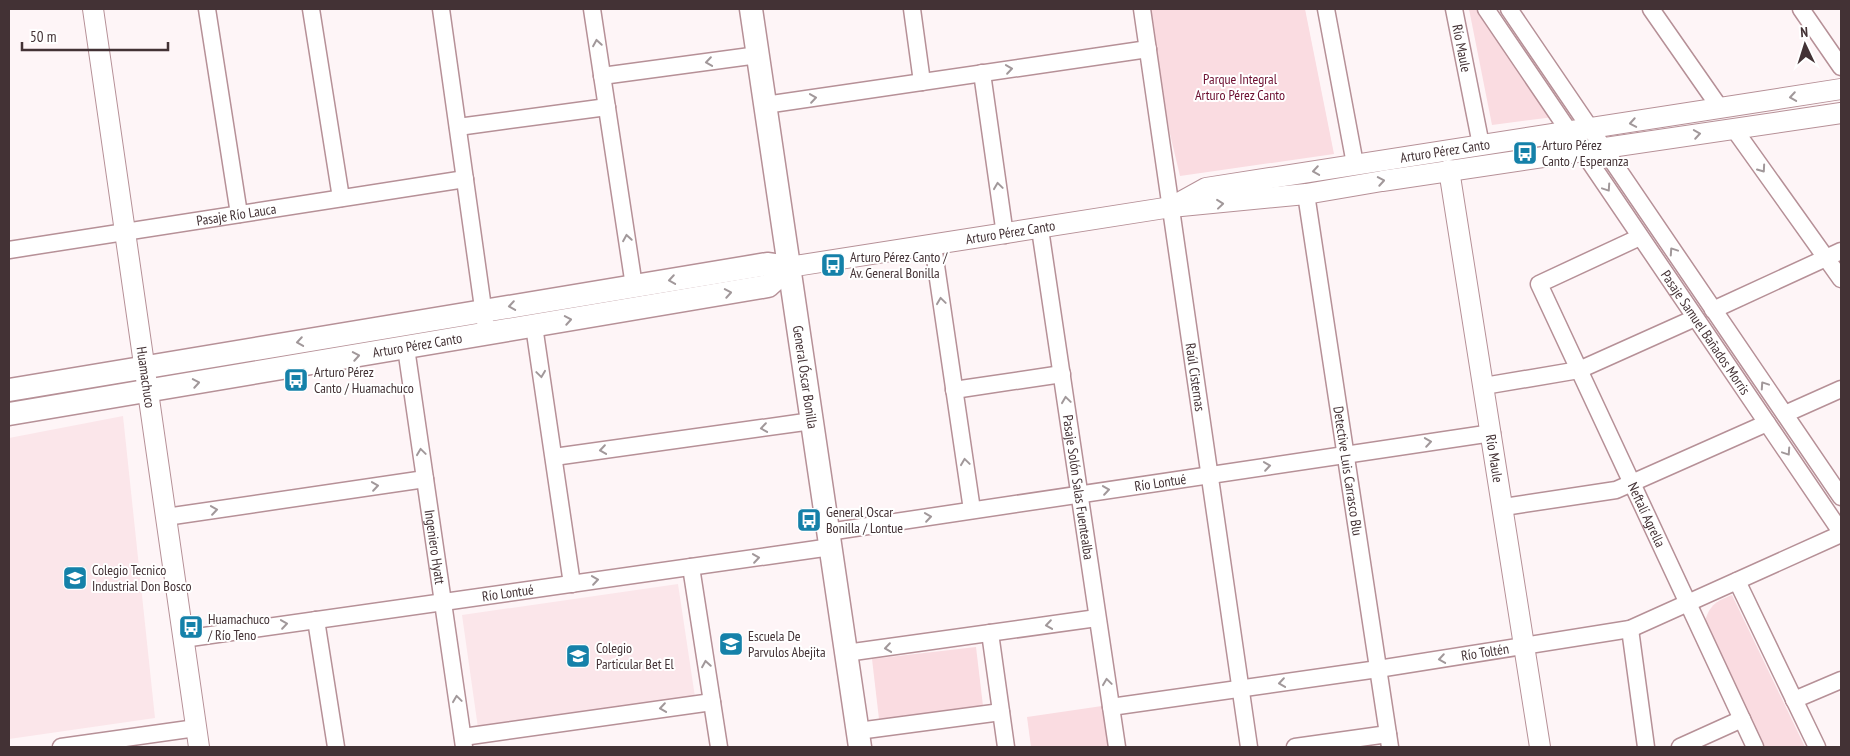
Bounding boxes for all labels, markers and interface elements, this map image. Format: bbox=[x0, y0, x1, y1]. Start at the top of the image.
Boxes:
scale bar bbox=[22, 20, 169, 52]
north arrow bbox=[1780, 20, 1830, 70]
street label: Río Maule bbox=[1448, 23, 1475, 74]
text: N bbox=[1800, 23, 1808, 41]
text: 50 m bbox=[30, 27, 56, 46]
one-way arrow bbox=[592, 38, 603, 46]
one-way arrow bbox=[705, 56, 714, 66]
one-way arrow bbox=[1004, 65, 1013, 75]
park label: Parque Integral Arturo Pérez Canto bbox=[1195, 70, 1285, 104]
one-way arrow bbox=[1789, 91, 1797, 101]
one-way arrow bbox=[809, 94, 818, 104]
one-way arrow bbox=[1628, 117, 1637, 127]
one-way arrow bbox=[1693, 130, 1702, 140]
street label: Arturo Pérez Canto bbox=[1399, 135, 1491, 167]
place label: Arturo Pérez Canto / Esperanza bbox=[1542, 136, 1629, 170]
bus stop icon: Arturo Pérez Canto / Esperanza bbox=[1512, 140, 1538, 166]
one-way arrow bbox=[1756, 163, 1765, 172]
one-way arrow bbox=[1312, 165, 1321, 175]
one-way arrow bbox=[1377, 176, 1385, 187]
one-way arrow bbox=[994, 182, 1004, 191]
one-way arrow bbox=[1601, 182, 1610, 192]
one-way arrow bbox=[1216, 198, 1224, 209]
street label: Pasaje Río Lauca bbox=[195, 200, 277, 230]
street label: Arturo Pérez Canto bbox=[964, 216, 1056, 248]
one-way arrow bbox=[622, 234, 632, 242]
one-way arrow bbox=[1670, 247, 1679, 256]
place label: Arturo Pérez Canto / Av. General Bonilla bbox=[850, 248, 948, 282]
bus stop icon: Arturo Pérez Canto / Av. General Bonilla bbox=[820, 252, 846, 278]
street label: Pasaje Samuel Bañados Morris bbox=[1657, 267, 1754, 399]
one-way arrow bbox=[668, 274, 677, 284]
one-way arrow bbox=[724, 288, 732, 299]
one-way arrow bbox=[937, 297, 947, 306]
one-way arrow bbox=[508, 301, 516, 311]
one-way arrow bbox=[563, 316, 572, 326]
street label: General Óscar Bonilla bbox=[789, 324, 822, 430]
street label: Arturo Pérez Canto bbox=[371, 329, 463, 362]
one-way arrow bbox=[295, 336, 304, 346]
street label: Raúl Cisternas bbox=[1182, 342, 1209, 413]
street label: Huamachuco bbox=[133, 345, 159, 409]
one-way arrow bbox=[351, 352, 360, 362]
place label: Arturo Pérez Canto / Huamachuco bbox=[314, 363, 414, 397]
bus stop icon: Arturo Pérez Canto / Huamachuco bbox=[283, 367, 309, 393]
one-way arrow bbox=[536, 370, 546, 379]
one-way arrow bbox=[192, 378, 200, 389]
one-way arrow bbox=[1761, 381, 1770, 391]
one-way arrow bbox=[1061, 395, 1071, 404]
street label: Detective Luis Carrasco Blu bbox=[1329, 405, 1367, 537]
street label: Pasaje Solón Salas Fuentealba bbox=[1059, 413, 1098, 561]
one-way arrow bbox=[760, 422, 768, 432]
street label: Río Maule bbox=[1482, 433, 1507, 484]
one-way arrow bbox=[1424, 438, 1432, 448]
one-way arrow bbox=[599, 445, 607, 455]
one-way arrow bbox=[1781, 446, 1790, 456]
one-way arrow bbox=[416, 447, 427, 455]
one-way arrow bbox=[960, 458, 970, 467]
one-way arrow bbox=[1263, 462, 1272, 472]
street label: Río Lontué bbox=[1133, 470, 1188, 495]
street label: Neftalí Agrella bbox=[1624, 479, 1669, 550]
one-way arrow bbox=[371, 481, 379, 492]
one-way arrow bbox=[1102, 486, 1111, 496]
place label: General Oscar Bonilla / Lontue bbox=[826, 503, 903, 537]
one-way arrow bbox=[210, 505, 218, 516]
bus stop icon: General Oscar Bonilla / Lontue bbox=[796, 507, 822, 533]
street label: Ingeniero Hyatt bbox=[421, 508, 449, 586]
one-way arrow bbox=[925, 512, 933, 523]
one-way arrow bbox=[753, 553, 761, 564]
place label: Colegio Tecnico Industrial Don Bosco bbox=[92, 561, 192, 595]
school or university icon: Colegio Tecnico Industrial Don Bosco bbox=[62, 565, 88, 591]
one-way arrow bbox=[591, 576, 600, 586]
street label: Río Lontué bbox=[481, 580, 535, 605]
place label: Huamachuco / Río Teno bbox=[207, 610, 270, 644]
bus stop icon: Huamachuco / Río Teno bbox=[178, 614, 204, 640]
one-way arrow bbox=[1045, 619, 1053, 630]
one-way arrow bbox=[279, 620, 288, 630]
place label: Escuela De Parvulos Abejita bbox=[748, 627, 826, 661]
school or university icon: Escuela De Parvulos Abejita bbox=[718, 631, 744, 657]
place label: Colegio Particular Bet El bbox=[596, 639, 675, 673]
street label: Río Toltén bbox=[1460, 639, 1510, 665]
one-way arrow bbox=[884, 642, 893, 652]
school or university icon: Colegio Particular Bet El bbox=[565, 643, 591, 669]
one-way arrow bbox=[1438, 653, 1446, 664]
one-way arrow bbox=[701, 660, 712, 668]
one-way arrow bbox=[1102, 677, 1113, 685]
one-way arrow bbox=[1277, 677, 1285, 688]
one-way arrow bbox=[452, 695, 463, 703]
one-way arrow bbox=[659, 703, 668, 713]

